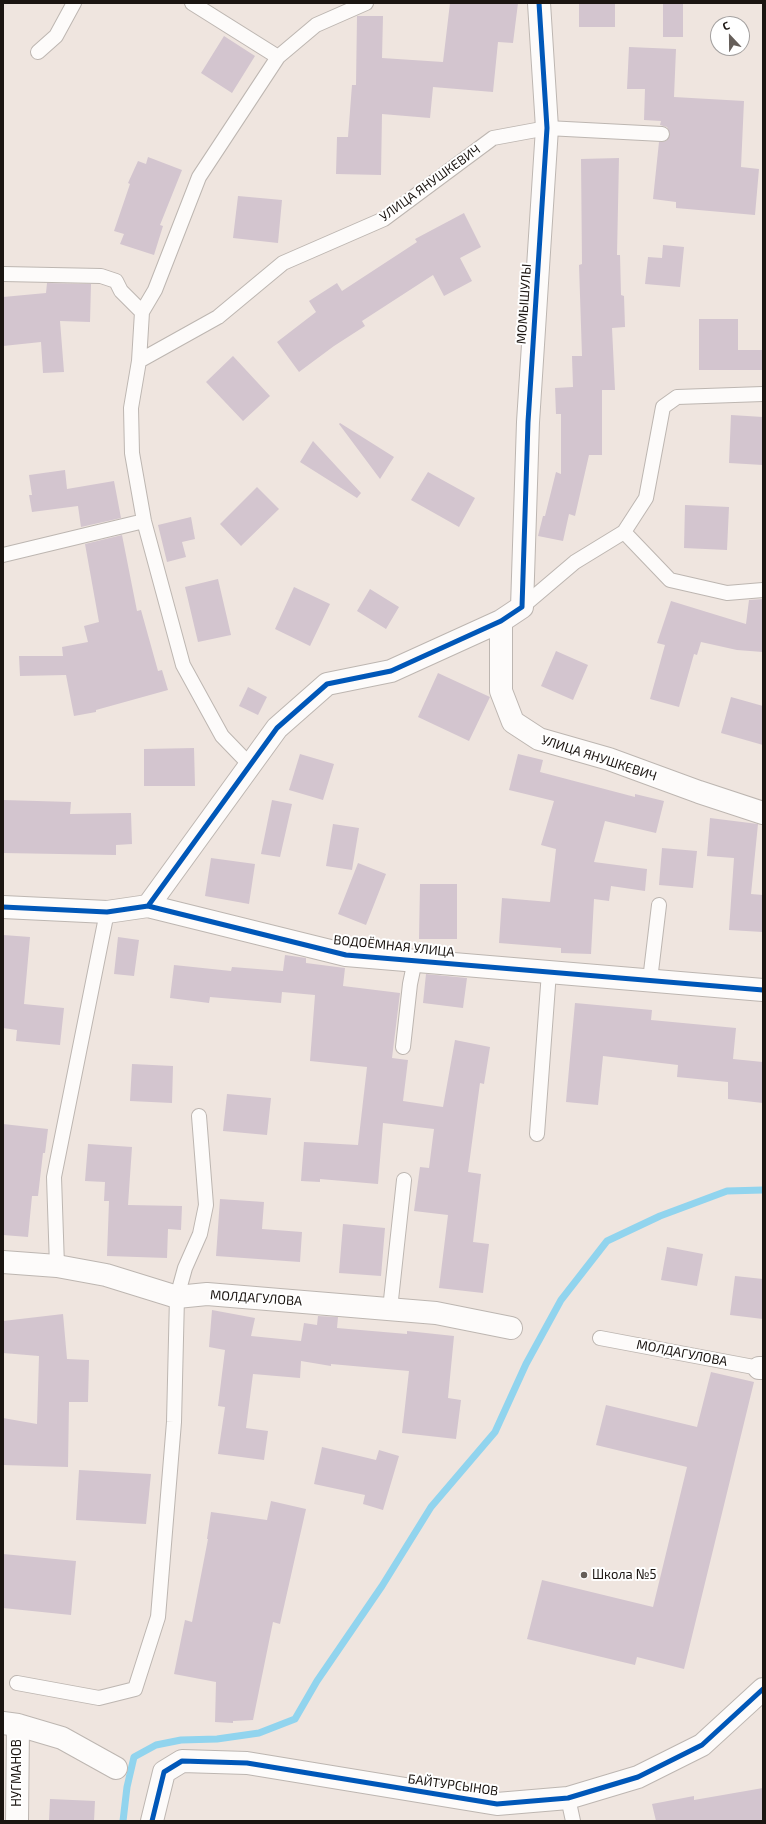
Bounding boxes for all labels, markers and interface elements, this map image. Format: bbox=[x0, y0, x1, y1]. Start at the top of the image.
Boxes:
north arrow bbox=[710, 16, 750, 56]
text: С bbox=[720, 18, 731, 33]
street label: УЛИЦА ЯНУШКЕВИЧ bbox=[377, 141, 483, 225]
street label: МОМЫШУЛЫ bbox=[513, 263, 535, 345]
street label: УЛИЦА ЯНУШКЕВИЧ bbox=[539, 732, 659, 784]
street label: ВОДОЁМНАЯ УЛИЦА bbox=[333, 932, 455, 960]
street label: МОЛДАГУЛОВА bbox=[209, 1287, 303, 1309]
street label: МОЛДАГУЛОВА bbox=[635, 1337, 729, 1369]
place label: Школа №5 bbox=[592, 1567, 657, 1583]
marker: Школа №5 bbox=[579, 1570, 589, 1580]
street label: НУГМАНОВ bbox=[9, 1739, 25, 1807]
street label: БАЙТУРСЫНОВ bbox=[407, 1771, 499, 1799]

